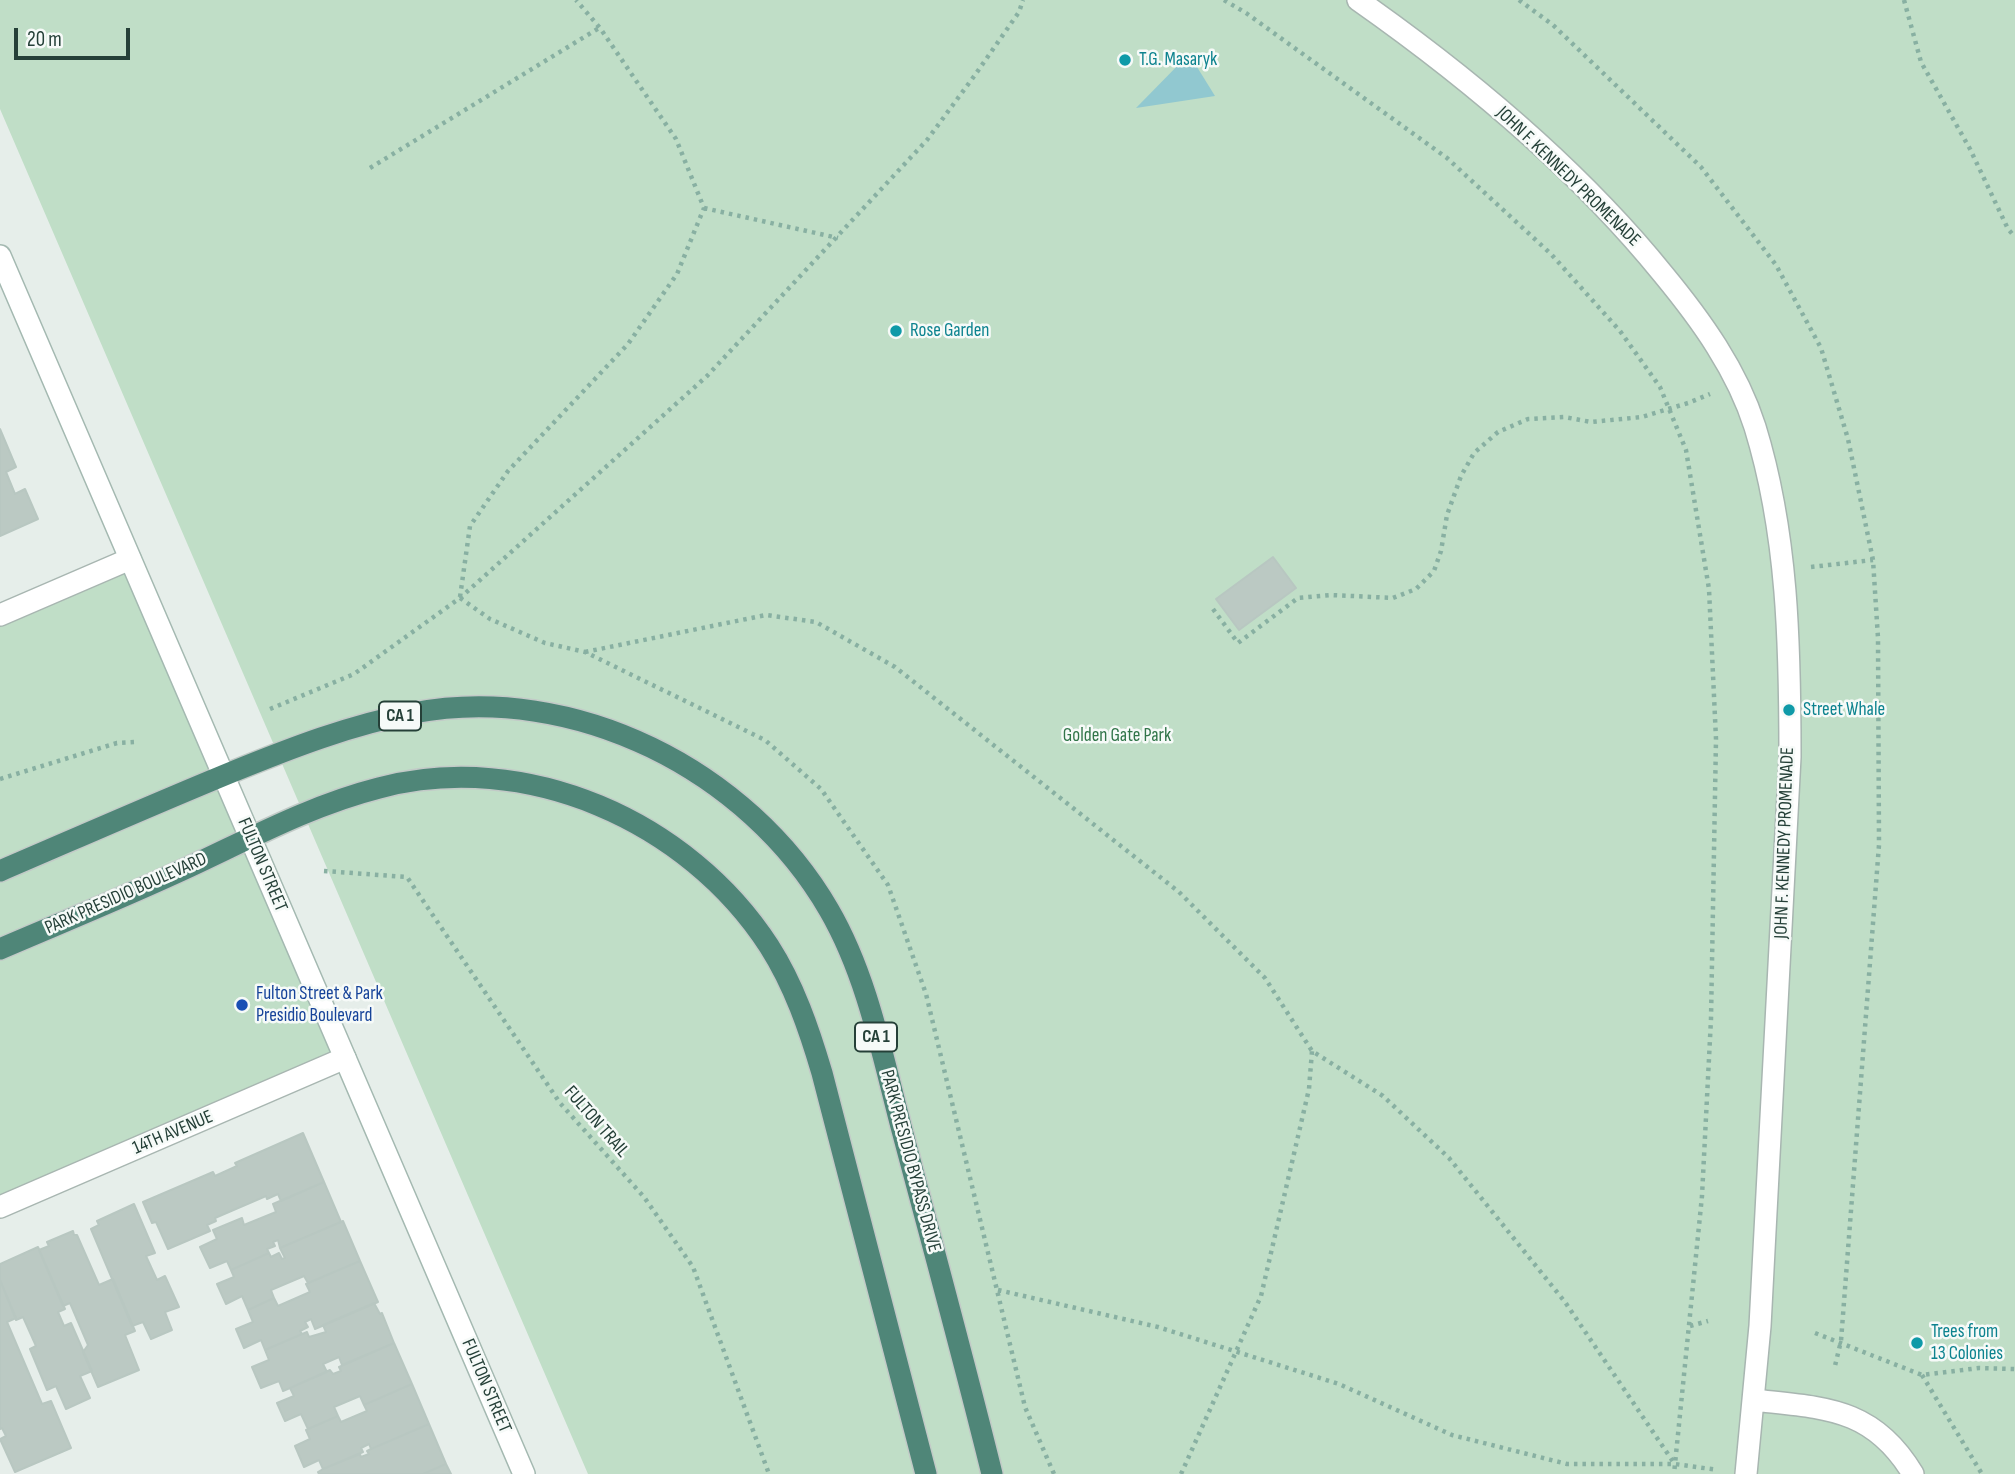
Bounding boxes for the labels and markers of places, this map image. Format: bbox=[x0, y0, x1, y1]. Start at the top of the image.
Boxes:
place label: T.G. Masaryk bbox=[1139, 49, 1217, 71]
marker: T.G. Masaryk bbox=[1117, 52, 1133, 68]
place label: Rose Garden bbox=[910, 320, 989, 342]
marker: Rose Garden bbox=[888, 323, 904, 339]
place label: Street Whale bbox=[1803, 699, 1885, 721]
marker: Street Whale bbox=[1781, 702, 1797, 718]
place label: Fulton Street & Park Presidio Boulevard bbox=[256, 983, 383, 1027]
marker: Fulton Street & Park Presidio Boulevard bbox=[234, 997, 250, 1013]
place label: Trees from 13 Colonies bbox=[1931, 1321, 2003, 1365]
marker: Trees from 13 Colonies bbox=[1909, 1335, 1925, 1351]

